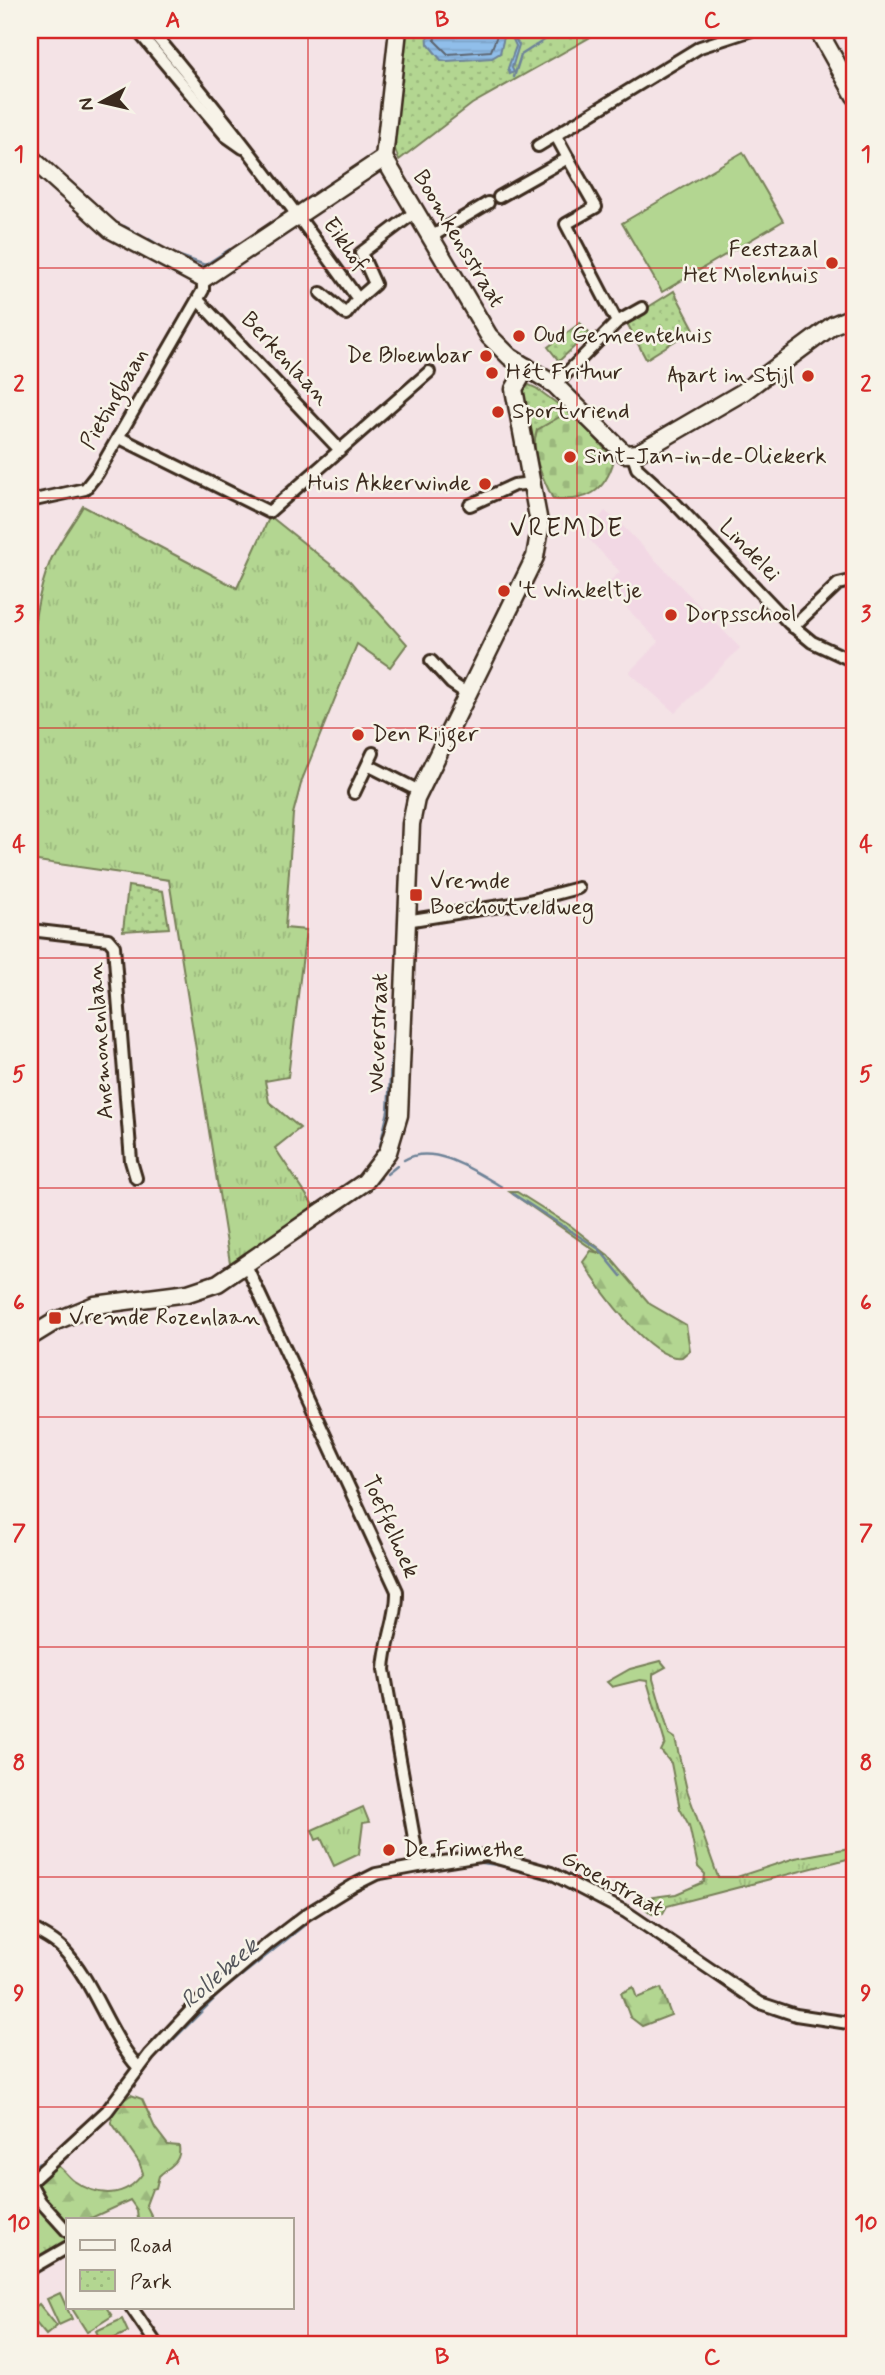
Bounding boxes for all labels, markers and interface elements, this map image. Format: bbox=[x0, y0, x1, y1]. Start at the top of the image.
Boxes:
text: A bbox=[165, 6, 181, 36]
text: B bbox=[435, 6, 450, 36]
text: C bbox=[704, 6, 721, 36]
north arrow bbox=[66, 66, 136, 136]
text: N bbox=[73, 96, 100, 112]
text: 1 bbox=[14, 140, 24, 170]
text: 1 bbox=[861, 140, 871, 170]
street label: Boomkensstraat bbox=[405, 165, 511, 313]
street label: Eikhof bbox=[315, 212, 375, 278]
place label: Feestzaal Het Molenhuis bbox=[683, 235, 818, 291]
marker: Feestzaal Het Molenhuis bbox=[824, 255, 840, 271]
street label: Berkenlaan bbox=[234, 306, 336, 412]
place label: Oud Gemeentehuis bbox=[533, 321, 712, 351]
marker: Oud Gemeentehuis bbox=[511, 328, 527, 344]
place label: De Bloembar bbox=[347, 341, 472, 371]
street label: Pietingbaan bbox=[74, 343, 158, 456]
marker: De Bloembar bbox=[478, 348, 494, 364]
place label: Hét Frituur bbox=[506, 358, 623, 388]
place label: Apart in Stijl bbox=[667, 361, 794, 392]
marker: Hét Frituur bbox=[484, 365, 500, 381]
marker: Apart in Stijl bbox=[800, 368, 816, 384]
text: 2 bbox=[13, 370, 25, 400]
text: 2 bbox=[860, 370, 872, 400]
place label: Sportvriend bbox=[512, 397, 630, 427]
marker: Sportvriend bbox=[490, 404, 506, 420]
place label: Sint-Jan-in-de-Oliekerk bbox=[584, 442, 827, 472]
marker: Sint-Jan-in-de-Oliekerk bbox=[562, 449, 578, 465]
place label: Huis Akkerwinde bbox=[307, 469, 471, 499]
marker: Huis Akkerwinde bbox=[477, 476, 493, 492]
district label: VREMDE bbox=[510, 512, 624, 546]
street label: Lindelei bbox=[712, 513, 786, 589]
place label: 't Winkeltje bbox=[518, 576, 642, 606]
marker: 't Winkeltje bbox=[496, 583, 512, 599]
text: 3 bbox=[14, 600, 25, 630]
place label: Dorpsschool bbox=[685, 600, 797, 630]
text: 3 bbox=[861, 600, 872, 630]
marker: Dorpsschool bbox=[663, 607, 679, 623]
place label: Den Rijger bbox=[372, 720, 479, 752]
marker: Den Rijger bbox=[350, 727, 366, 743]
text: 4 bbox=[12, 830, 26, 860]
text: 4 bbox=[859, 830, 873, 860]
place label: Vremde Boechoutveldweg bbox=[430, 867, 594, 925]
marker: Vremde Boechoutveldweg bbox=[408, 887, 424, 903]
street label: Anemonenlaan bbox=[81, 961, 121, 1121]
street label: Weverstraat bbox=[362, 973, 396, 1093]
text: 5 bbox=[12, 1060, 26, 1090]
text: 5 bbox=[859, 1060, 873, 1090]
text: 6 bbox=[13, 1289, 25, 1319]
text: 6 bbox=[860, 1289, 872, 1319]
place label: Vremde Rozenlaan bbox=[69, 1303, 260, 1333]
marker: Vremde Rozenlaan bbox=[47, 1310, 63, 1326]
street label: Toeffelhoek bbox=[354, 1471, 426, 1583]
text: 7 bbox=[12, 1519, 26, 1549]
text: 7 bbox=[859, 1519, 873, 1549]
text: 8 bbox=[13, 1749, 25, 1779]
text: 8 bbox=[860, 1749, 872, 1779]
place label: De Frimethe bbox=[403, 1835, 524, 1865]
marker: De Frimethe bbox=[381, 1842, 397, 1858]
street label: Groenstraat bbox=[555, 1844, 669, 1924]
water label: Rollebeek bbox=[175, 1930, 267, 2016]
text: 9 bbox=[13, 1979, 25, 2009]
text: 9 bbox=[860, 1979, 872, 2009]
text: 10 bbox=[7, 2209, 31, 2239]
text: 10 bbox=[854, 2209, 878, 2239]
legend bbox=[66, 2218, 294, 2308]
text: Road bbox=[130, 2232, 172, 2260]
text: Park bbox=[130, 2268, 172, 2296]
text: A bbox=[165, 2343, 181, 2373]
text: B bbox=[435, 2343, 450, 2373]
text: C bbox=[704, 2343, 721, 2373]

